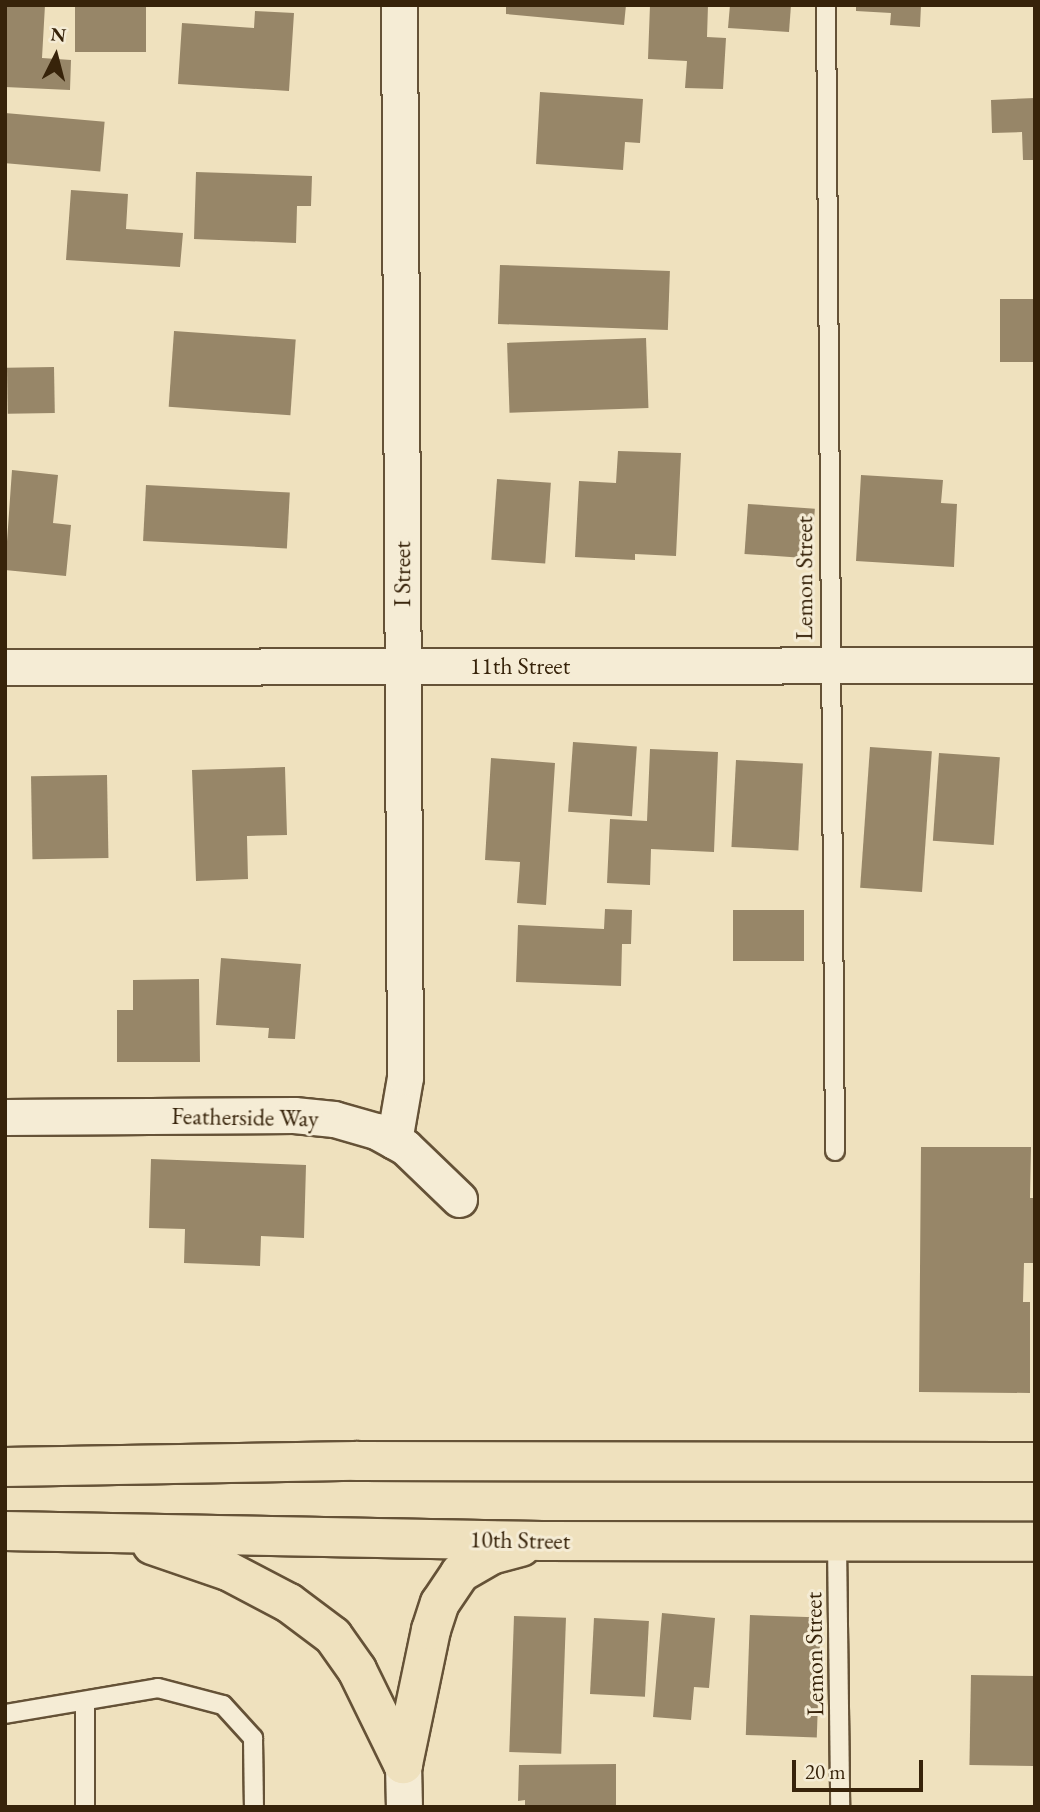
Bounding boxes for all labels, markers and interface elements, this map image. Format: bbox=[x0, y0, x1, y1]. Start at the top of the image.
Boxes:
north arrow bbox=[21, 21, 91, 91]
text: N bbox=[49, 21, 67, 48]
street label: Lemon Street bbox=[790, 516, 818, 640]
street label: I Street bbox=[388, 541, 416, 607]
street label: 11th Street bbox=[470, 652, 570, 680]
street label: Featherside Way bbox=[171, 1101, 319, 1133]
street label: 10th Street bbox=[470, 1525, 570, 1555]
street label: Lemon Street bbox=[799, 1592, 829, 1716]
scale bar bbox=[795, 1745, 926, 1789]
text: 20 m bbox=[805, 1758, 846, 1785]

